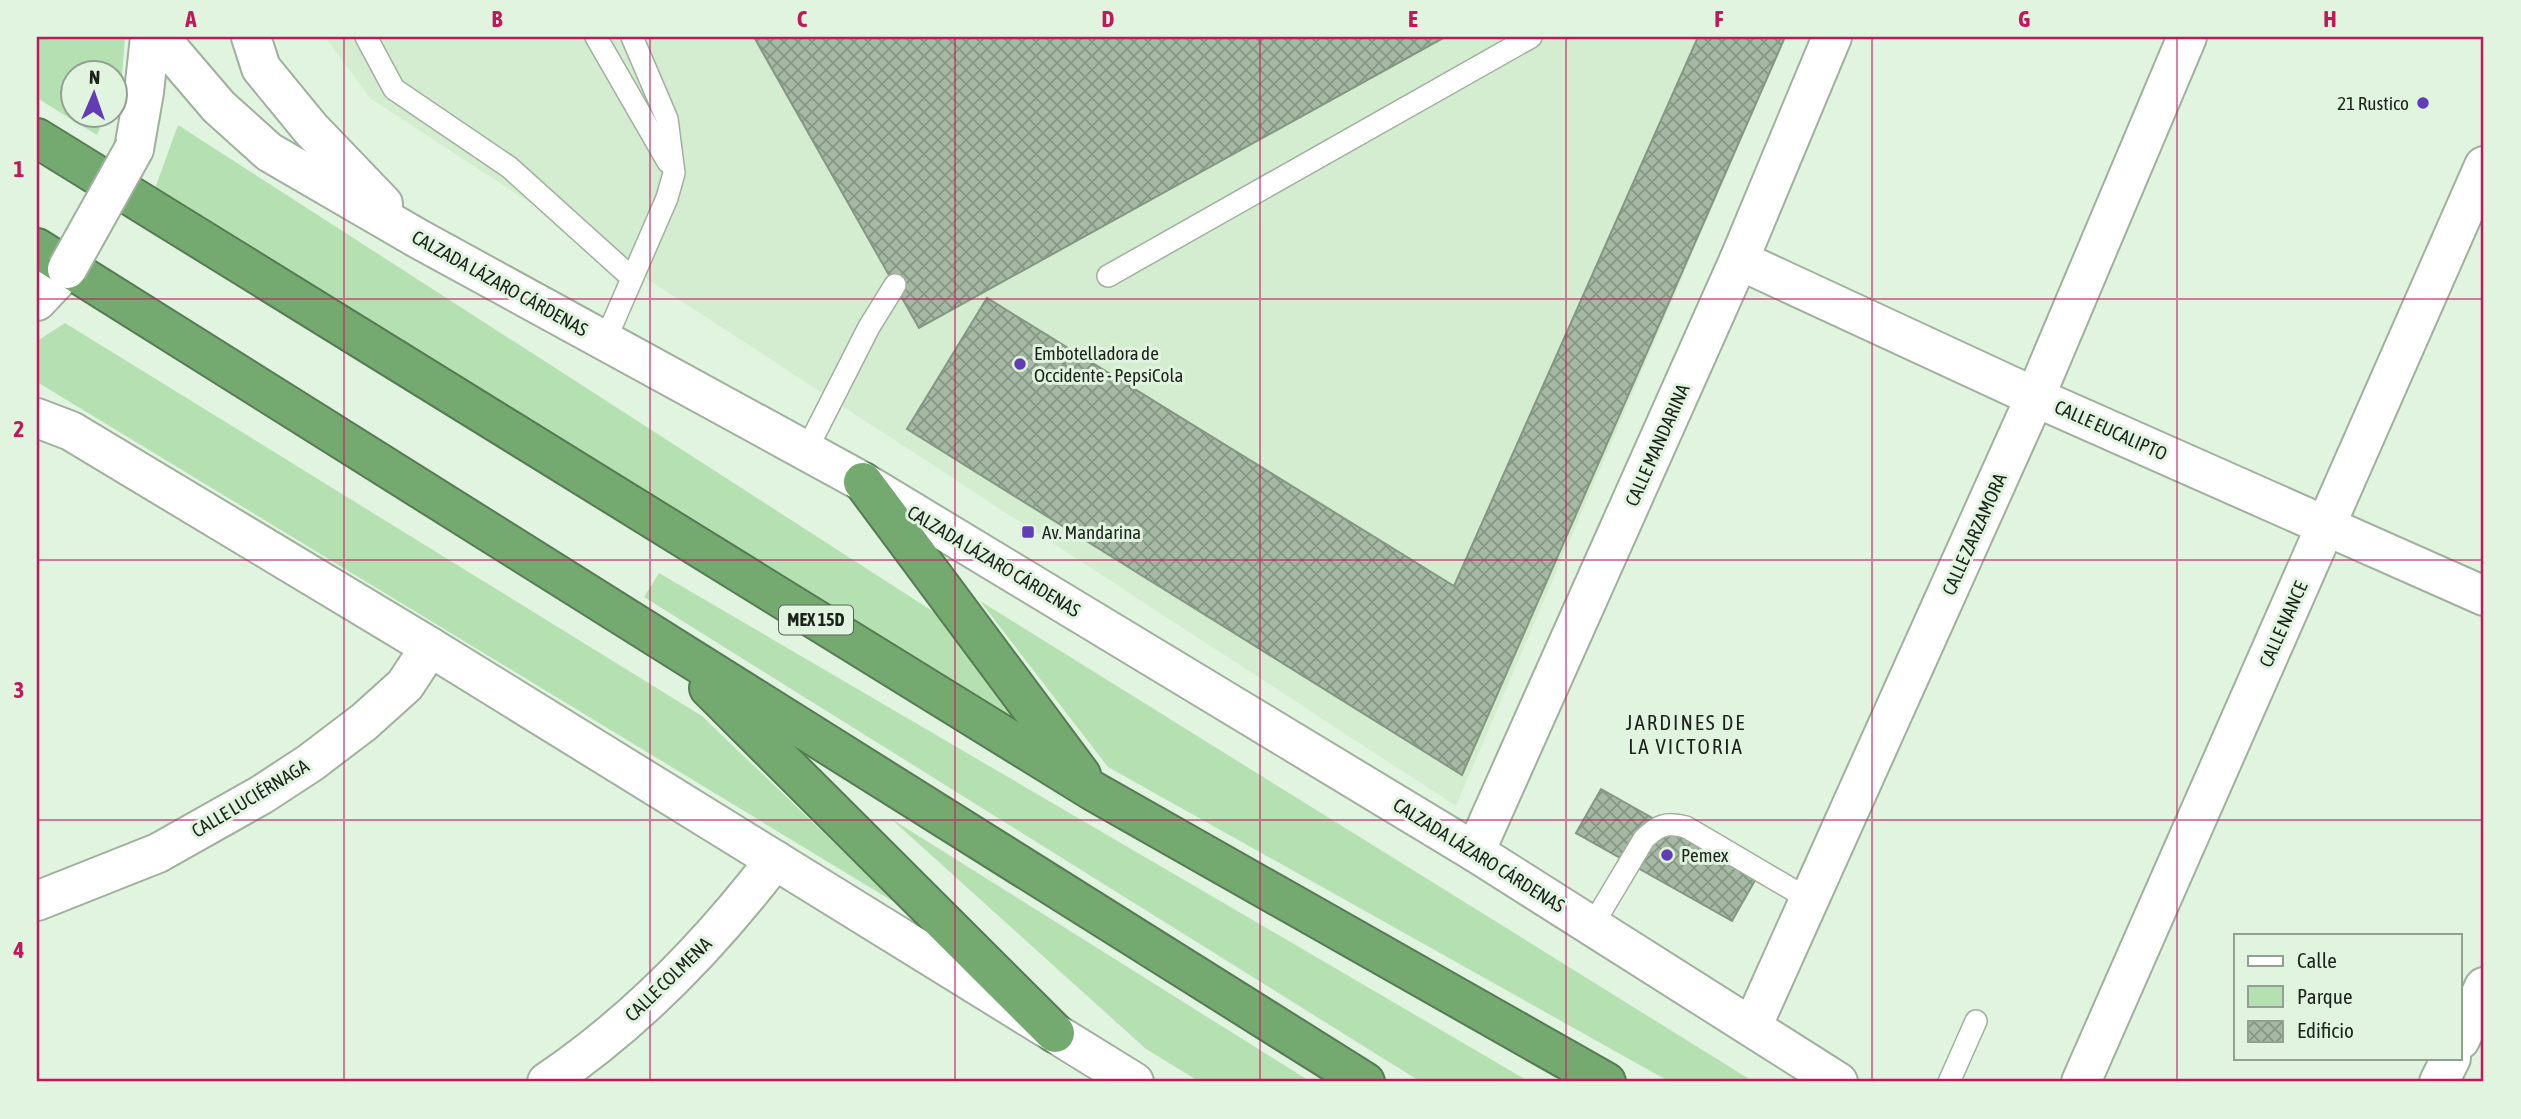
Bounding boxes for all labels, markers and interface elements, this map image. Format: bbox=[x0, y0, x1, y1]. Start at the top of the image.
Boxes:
text: A bbox=[184, 6, 197, 32]
text: B bbox=[492, 6, 503, 32]
text: C bbox=[797, 6, 808, 32]
text: D bbox=[1102, 6, 1115, 32]
text: E bbox=[1408, 6, 1418, 32]
text: F bbox=[1714, 6, 1724, 32]
text: G bbox=[2018, 6, 2030, 32]
text: H bbox=[2323, 6, 2337, 32]
north arrow bbox=[60, 60, 130, 130]
text: N bbox=[89, 66, 101, 88]
place label: 21 Rustico bbox=[2337, 92, 2409, 114]
marker: 21 Rustico bbox=[2415, 95, 2431, 111]
text: 1 bbox=[14, 156, 25, 182]
street label: CALZADA LÁZARO CÁRDENAS bbox=[408, 225, 592, 341]
place label: Embotelladora de Occidente - PepsiCola bbox=[1034, 342, 1183, 386]
marker: Embotelladora de Occidente - PepsiCola bbox=[1012, 356, 1028, 372]
street label: CALLE MANDARINA bbox=[1620, 380, 1694, 509]
street label: CALLE EUCALIPTO bbox=[2051, 395, 2171, 465]
text: 2 bbox=[14, 416, 24, 442]
street label: CALLE ZARZAMORA bbox=[1937, 469, 2011, 598]
street label: CALZADA LÁZARO CÁRDENAS bbox=[904, 501, 1084, 621]
place label: Av. Mandarina bbox=[1042, 521, 1141, 543]
marker: Av. Mandarina bbox=[1020, 524, 1036, 540]
street label: CALLE NANCE bbox=[2254, 578, 2312, 670]
road number: MEX 15D bbox=[779, 606, 853, 634]
text: 3 bbox=[14, 677, 24, 703]
district label: JARDINES DE LA VICTORIA bbox=[1626, 710, 1746, 758]
street label: CALLE LUCIÉRNAGA bbox=[187, 754, 313, 842]
street label: CALZADA LÁZARO CÁRDENAS bbox=[1389, 793, 1569, 917]
place label: Pemex bbox=[1681, 844, 1729, 866]
marker: Pemex bbox=[1659, 847, 1675, 863]
street label: CALLE COLMENA bbox=[620, 932, 716, 1026]
legend bbox=[2234, 934, 2462, 1060]
text: 4 bbox=[13, 937, 25, 963]
text: Calle bbox=[2297, 948, 2337, 972]
text: Parque bbox=[2297, 984, 2352, 1008]
text: Edificio bbox=[2297, 1018, 2354, 1042]

